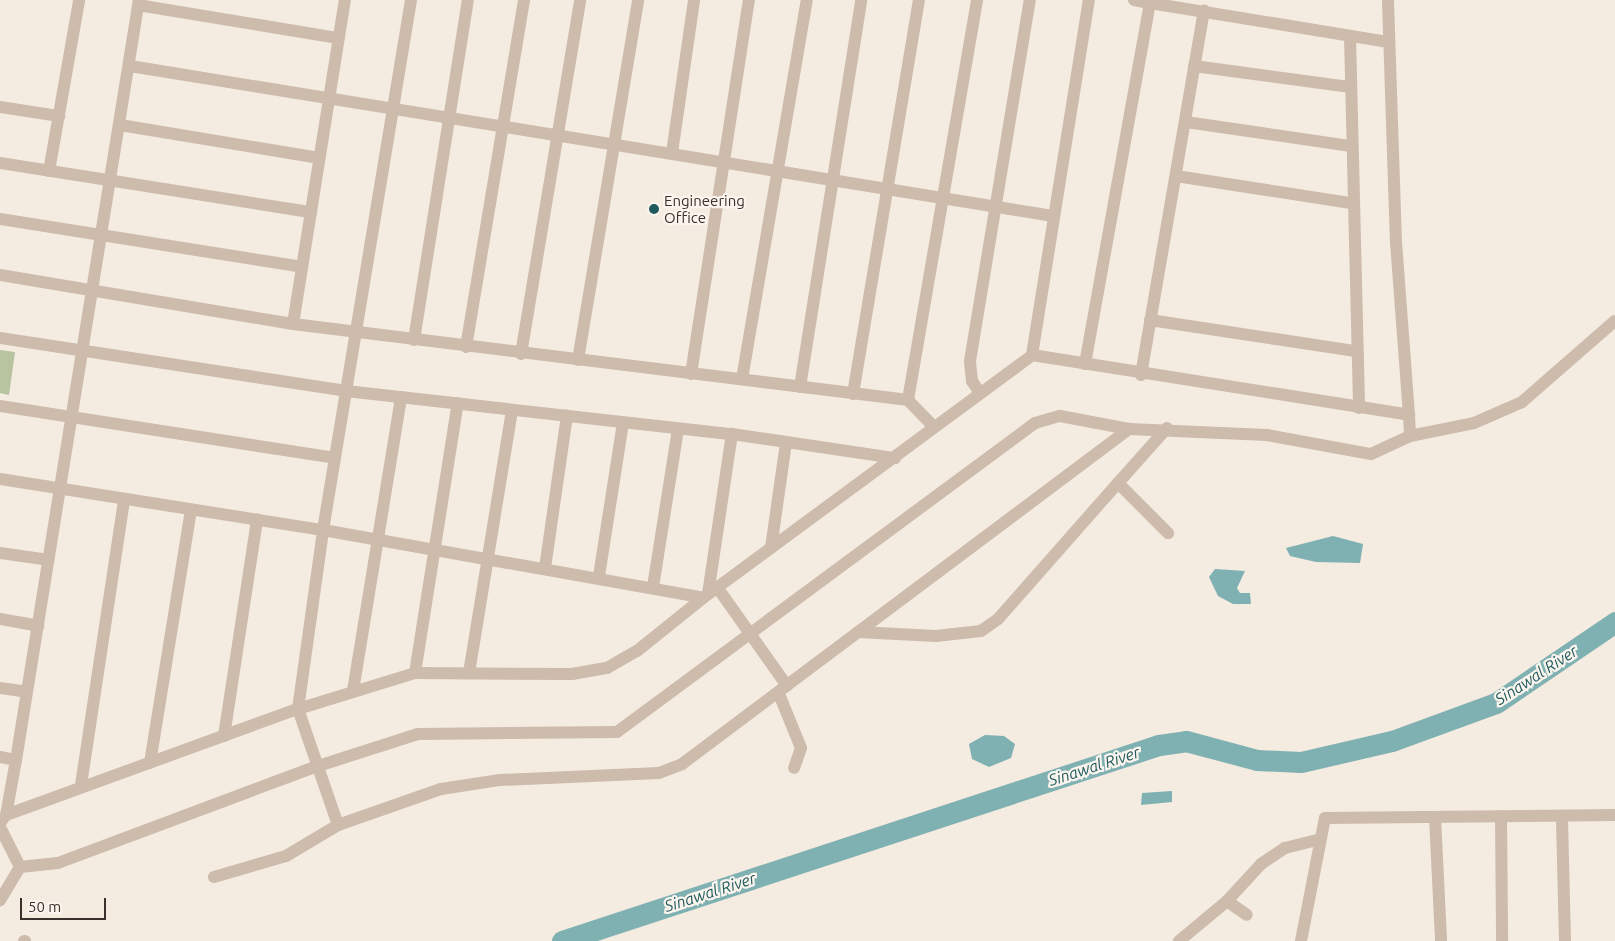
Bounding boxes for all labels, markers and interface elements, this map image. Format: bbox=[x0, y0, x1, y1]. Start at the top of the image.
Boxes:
place label: Engineering Office bbox=[664, 191, 745, 226]
marker: Engineering Office bbox=[648, 203, 660, 215]
water label: Sinawal River bbox=[1491, 641, 1581, 709]
water label: Sinawal River bbox=[1046, 742, 1142, 790]
water label: Sinawal River bbox=[662, 868, 758, 916]
scale bar bbox=[22, 888, 109, 920]
text: 50 m bbox=[28, 898, 61, 915]

